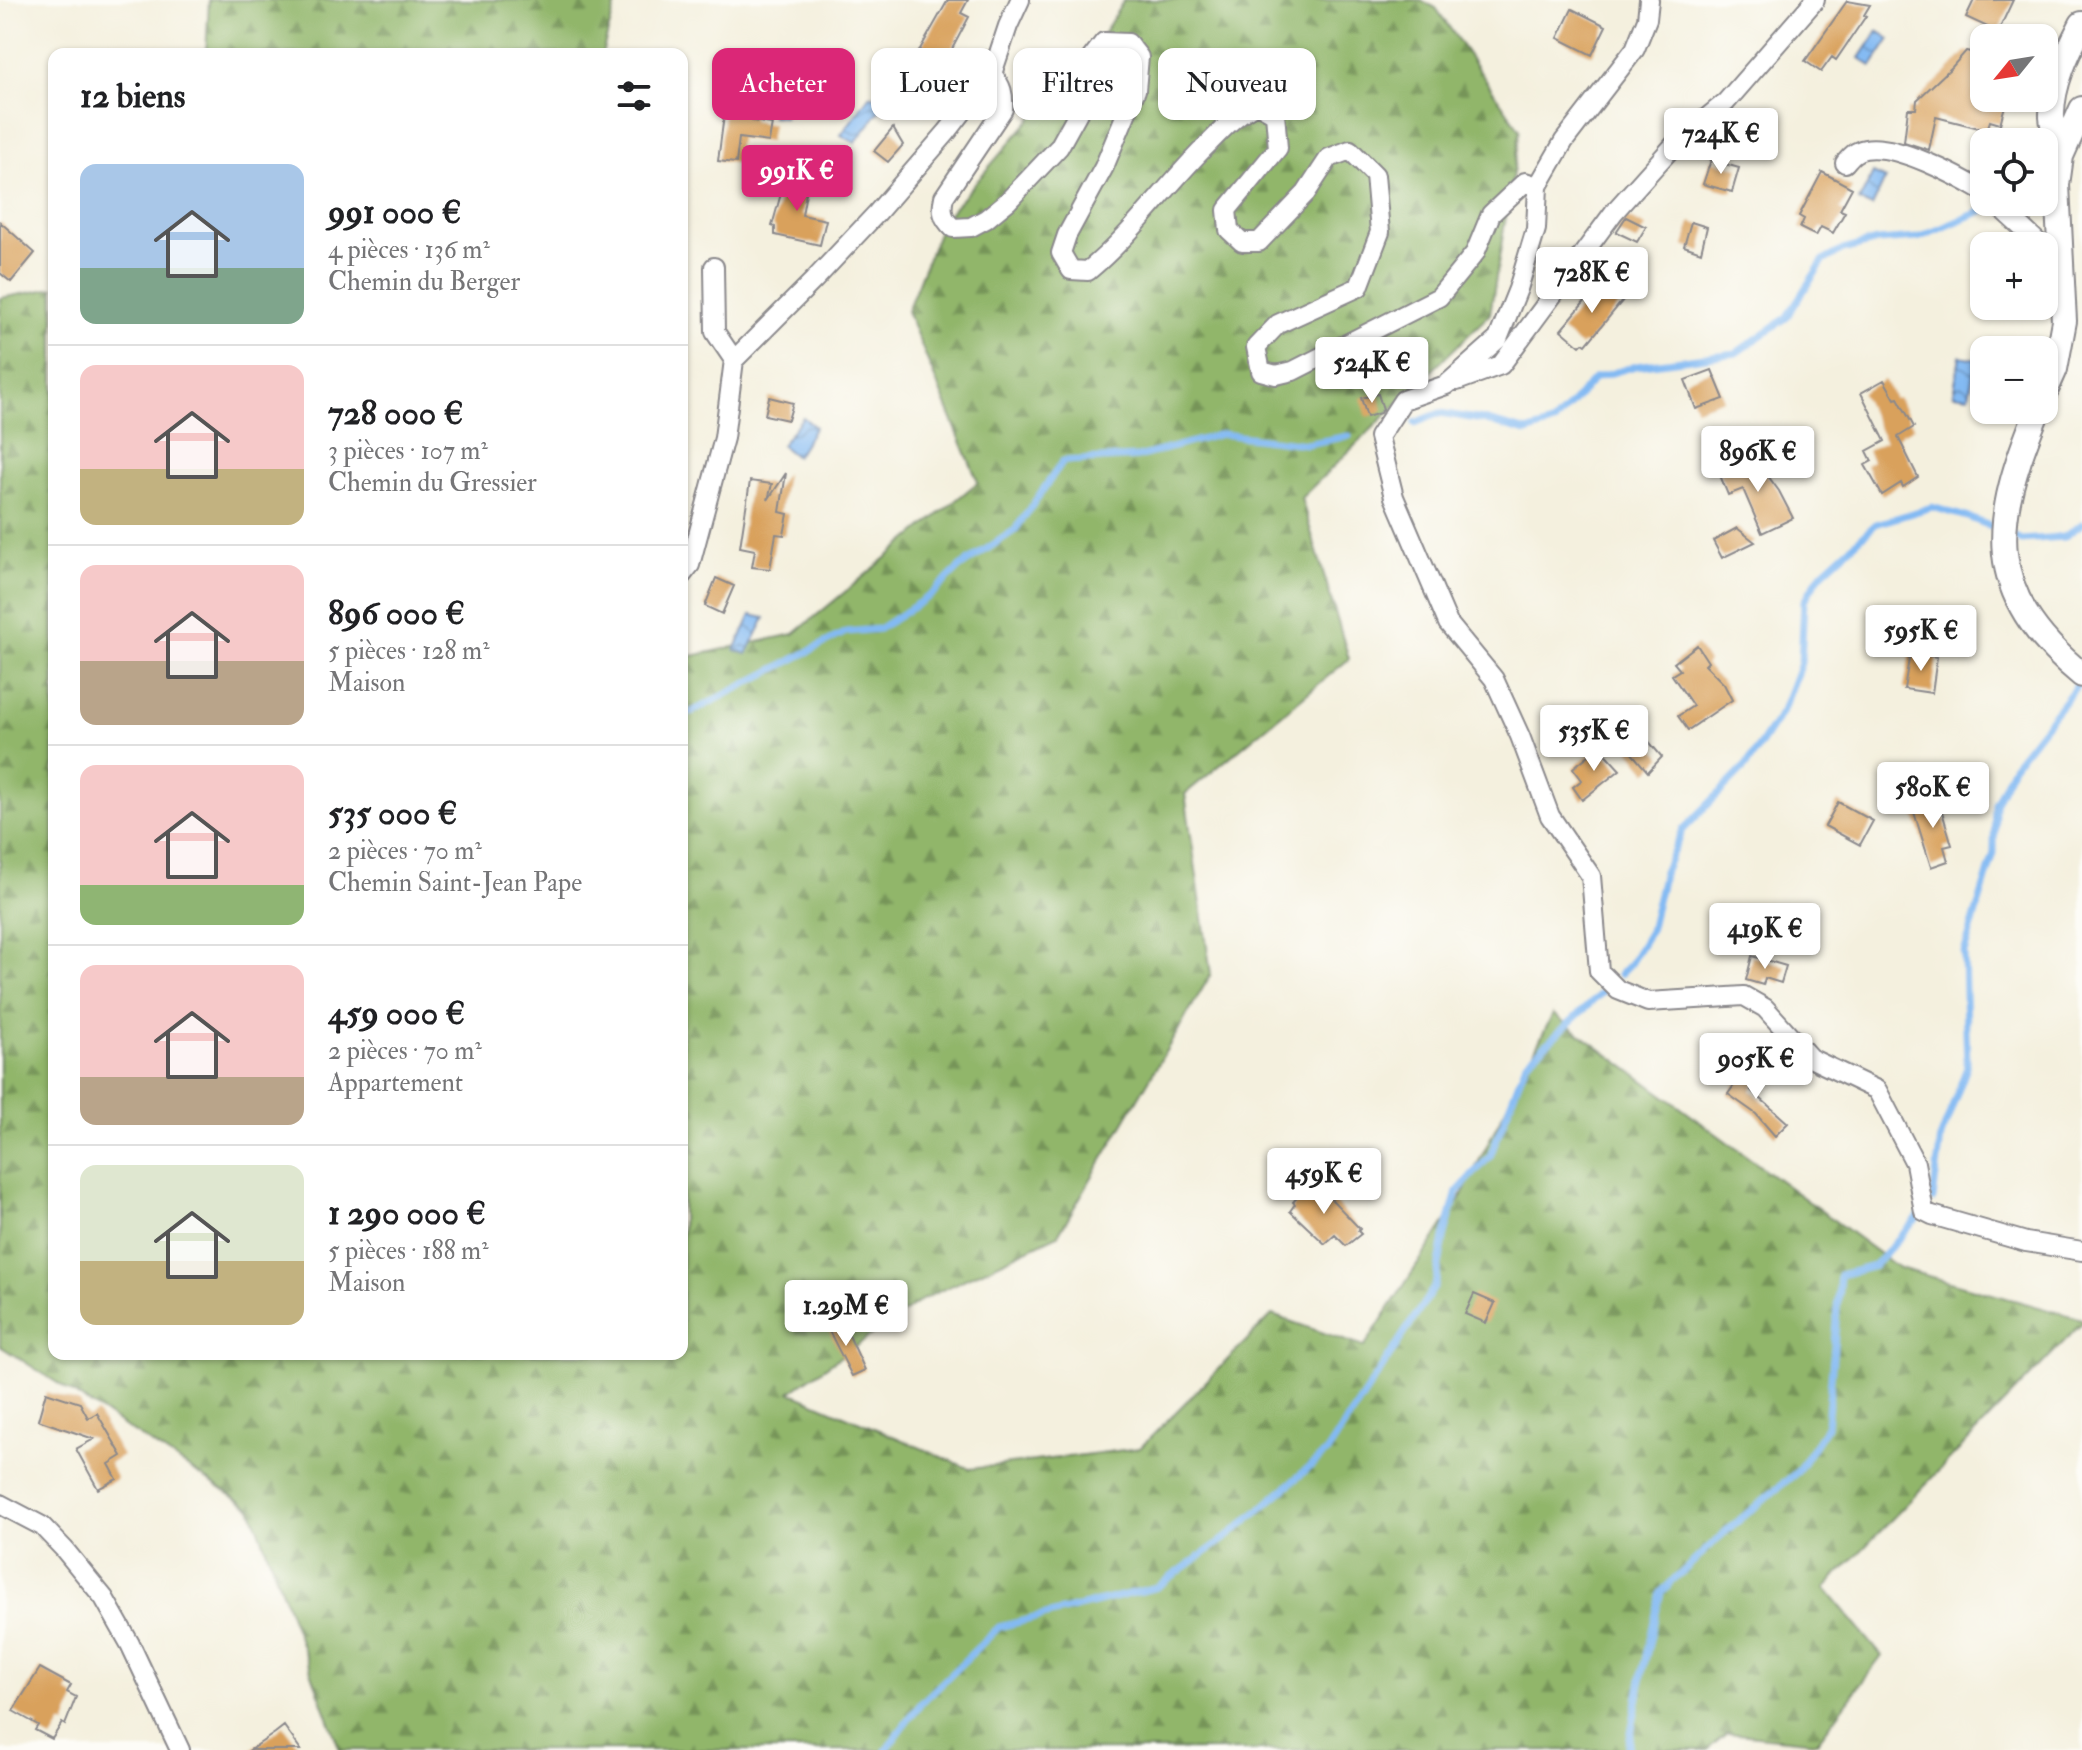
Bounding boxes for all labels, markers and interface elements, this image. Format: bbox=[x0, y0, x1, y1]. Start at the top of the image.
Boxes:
north arrow bbox=[1970, 24, 2058, 112]
map controls bbox=[1970, 24, 2058, 424]
chip: Acheter bbox=[712, 48, 855, 120]
chip: Louer bbox=[871, 48, 997, 120]
chip: Filtres bbox=[1013, 48, 1142, 120]
chip: Nouveau bbox=[1158, 48, 1316, 120]
icon: filters bbox=[612, 74, 656, 118]
text: 12 biens bbox=[80, 75, 185, 118]
pin: 724K € bbox=[1656, 108, 1786, 176]
text: 724K € bbox=[1682, 118, 1760, 150]
button: locate bbox=[1970, 128, 2058, 216]
pin: 991K € bbox=[732, 145, 862, 213]
text: 991K € bbox=[760, 155, 834, 187]
text: 991 000 € bbox=[328, 191, 461, 234]
icon: home bbox=[144, 196, 240, 292]
button: + bbox=[1970, 232, 2058, 320]
text: 4 pièces · 136 m² bbox=[328, 234, 490, 266]
pin: 728K € bbox=[1527, 247, 1657, 315]
text: 728K € bbox=[1554, 257, 1630, 289]
text: Chemin du Berger bbox=[328, 266, 520, 298]
button: − bbox=[1970, 336, 2058, 424]
pin: 524K € bbox=[1307, 337, 1437, 405]
text: 524K € bbox=[1333, 347, 1411, 379]
text: 728 000 € bbox=[328, 392, 463, 435]
icon: home bbox=[144, 397, 240, 493]
pin: 896K € bbox=[1693, 426, 1823, 494]
text: 3 pièces · 107 m² bbox=[328, 435, 488, 467]
text: 896K € bbox=[1719, 436, 1797, 468]
text: Chemin du Gressier bbox=[328, 467, 537, 499]
text: 896 000 € bbox=[328, 592, 465, 635]
icon: home bbox=[144, 597, 240, 693]
pin: 595K € bbox=[1856, 605, 1986, 673]
text: 595K € bbox=[1883, 615, 1959, 647]
text: 5 pièces · 128 m² bbox=[328, 635, 490, 667]
text: Maison bbox=[328, 667, 405, 699]
pin: 535K € bbox=[1529, 705, 1659, 773]
text: 535K € bbox=[1558, 715, 1630, 747]
pin: 580K € bbox=[1868, 762, 1998, 830]
text: 580K € bbox=[1895, 772, 1971, 804]
text: 535 000 € bbox=[328, 792, 457, 835]
icon: home bbox=[144, 797, 240, 893]
text: 2 pièces · 70 m² bbox=[328, 835, 482, 867]
text: Chemin Saint-Jean Pape bbox=[328, 867, 582, 899]
pin: 419K € bbox=[1700, 903, 1830, 971]
text: 419K € bbox=[1727, 913, 1803, 945]
text: 459 000 € bbox=[328, 992, 465, 1035]
icon: home bbox=[144, 997, 240, 1093]
pin: 905K € bbox=[1691, 1033, 1821, 1101]
text: 2 pièces · 70 m² bbox=[328, 1035, 482, 1067]
text: 905K € bbox=[1718, 1043, 1794, 1075]
text: Appartement bbox=[328, 1067, 463, 1099]
pin: 459K € bbox=[1259, 1148, 1389, 1216]
text: 459K € bbox=[1285, 1158, 1363, 1190]
text: 1 290 000 € bbox=[328, 1192, 486, 1235]
icon: home bbox=[144, 1197, 240, 1293]
text: 5 pièces · 188 m² bbox=[328, 1235, 489, 1267]
text: Maison bbox=[328, 1267, 405, 1299]
pin: 1.29M € bbox=[772, 1280, 920, 1348]
text: 1.29M € bbox=[803, 1290, 889, 1322]

